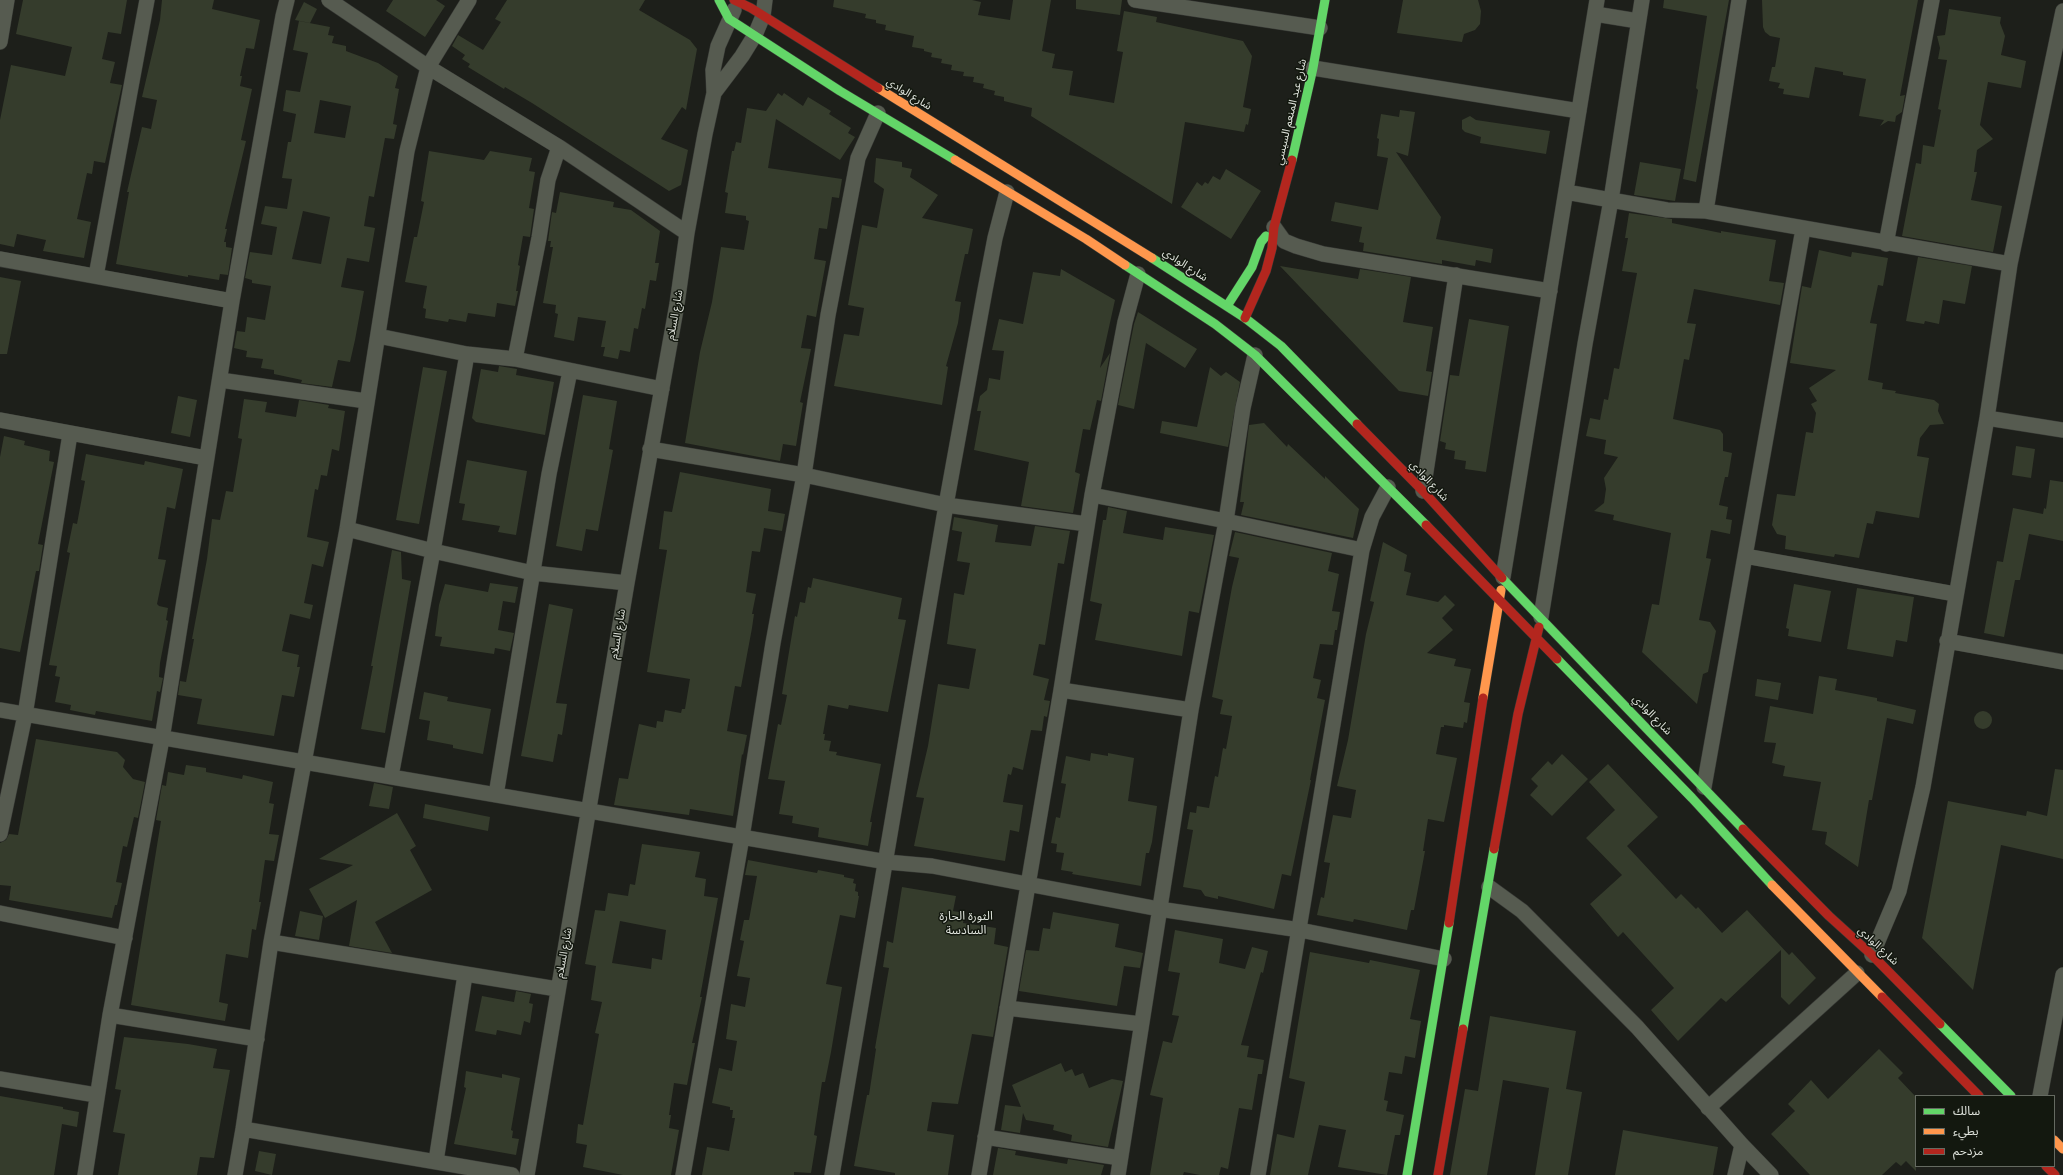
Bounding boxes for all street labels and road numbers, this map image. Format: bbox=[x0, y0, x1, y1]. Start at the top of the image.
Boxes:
street label: شارع عبد المنعم السيسي bbox=[1272, 58, 1310, 166]
street label: شارع الوادي bbox=[884, 75, 934, 113]
street label: شارع الوادي bbox=[1160, 246, 1210, 284]
street label: شارع السلام bbox=[664, 289, 686, 341]
street label: شارع الوادي bbox=[1407, 458, 1451, 504]
street label: شارع السلام bbox=[608, 608, 628, 660]
street label: شارع الوادي bbox=[1630, 692, 1674, 738]
street label: شارع الوادي bbox=[1855, 924, 1901, 968]
street label: شارع السلام bbox=[553, 927, 575, 979]

